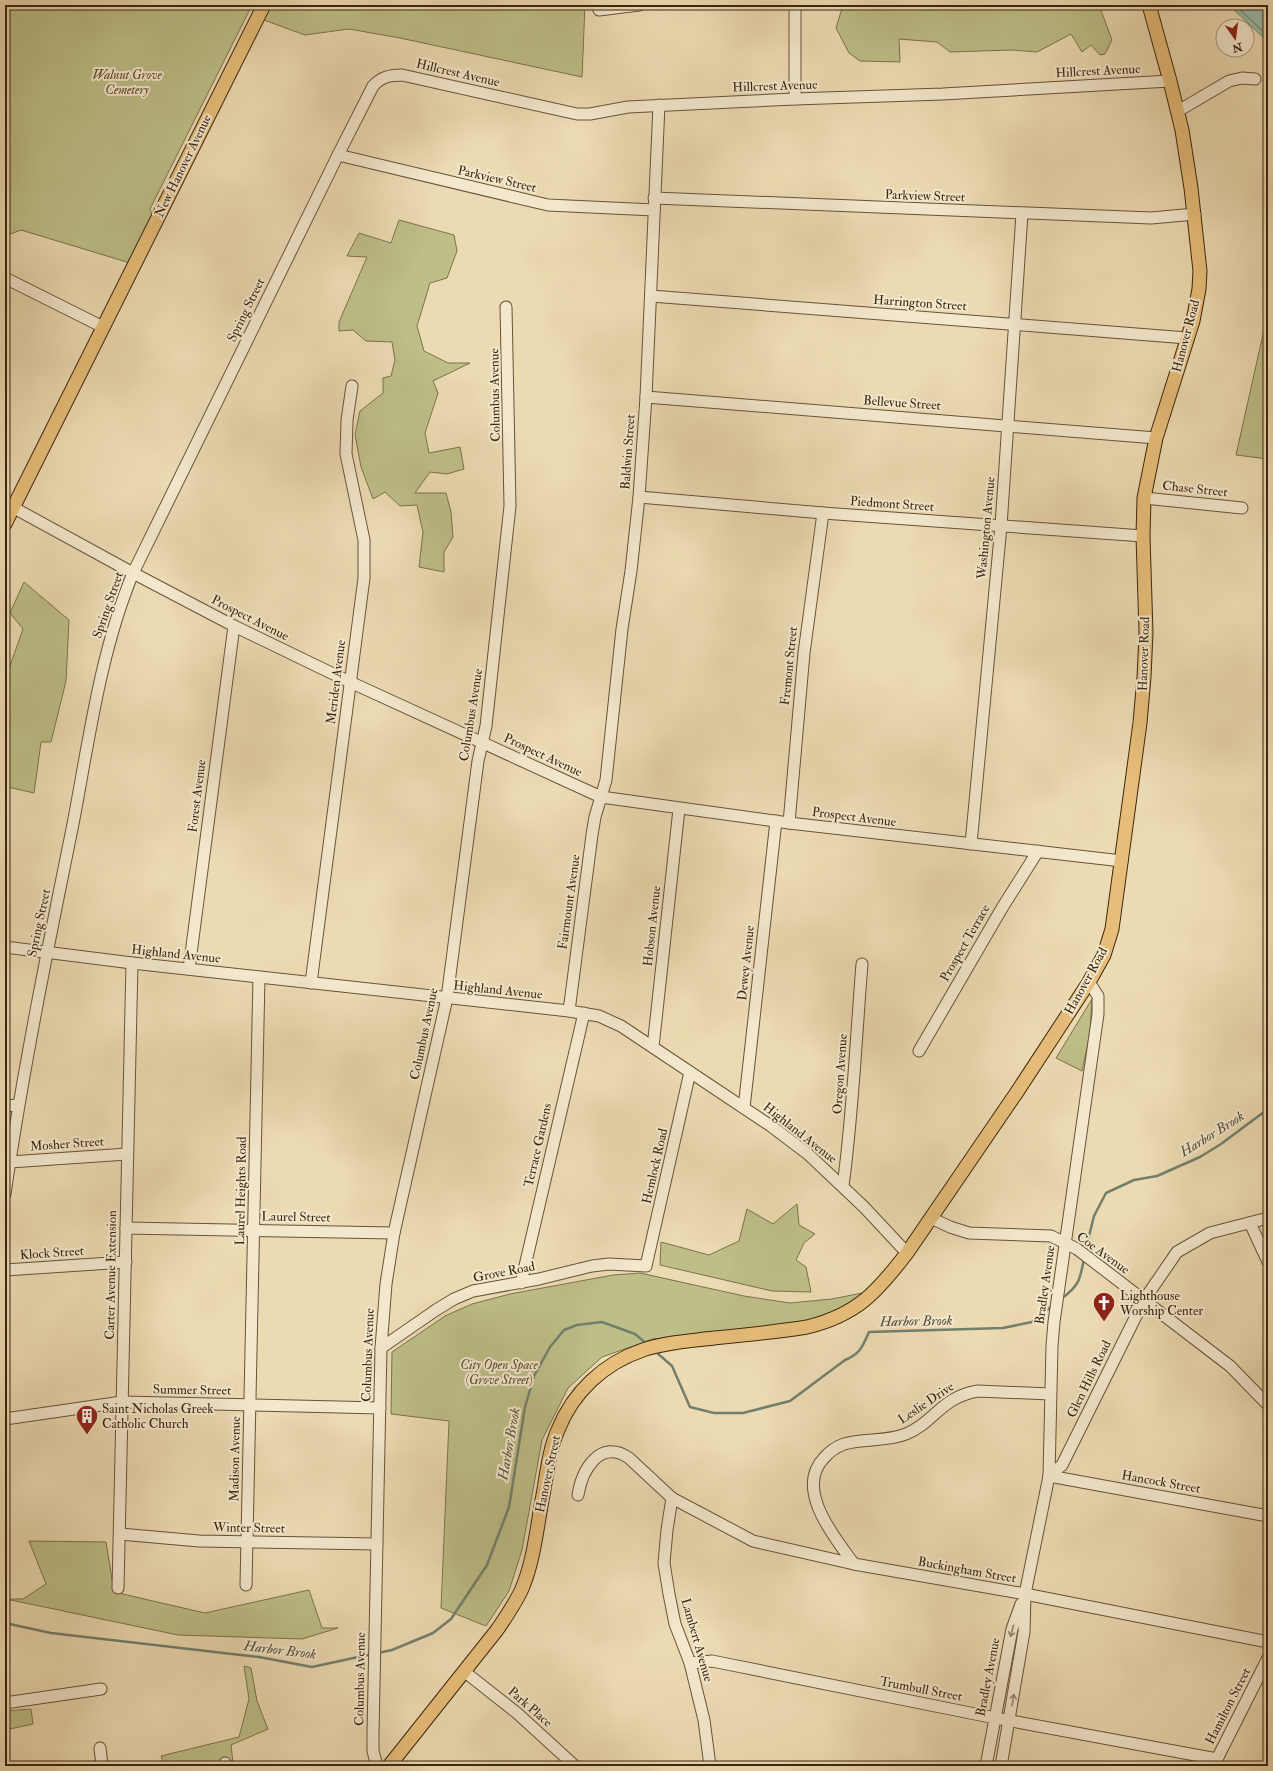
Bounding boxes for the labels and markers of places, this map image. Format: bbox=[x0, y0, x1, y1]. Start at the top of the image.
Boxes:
place label: Lighthouse Worship Center bbox=[1119, 1288, 1203, 1320]
church icon: Lighthouse Worship Center bbox=[1091, 1290, 1117, 1323]
place label: Saint Nicholas Greek Catholic Church bbox=[102, 1401, 214, 1432]
building icon: Saint Nicholas Greek Catholic Church bbox=[74, 1403, 100, 1436]

